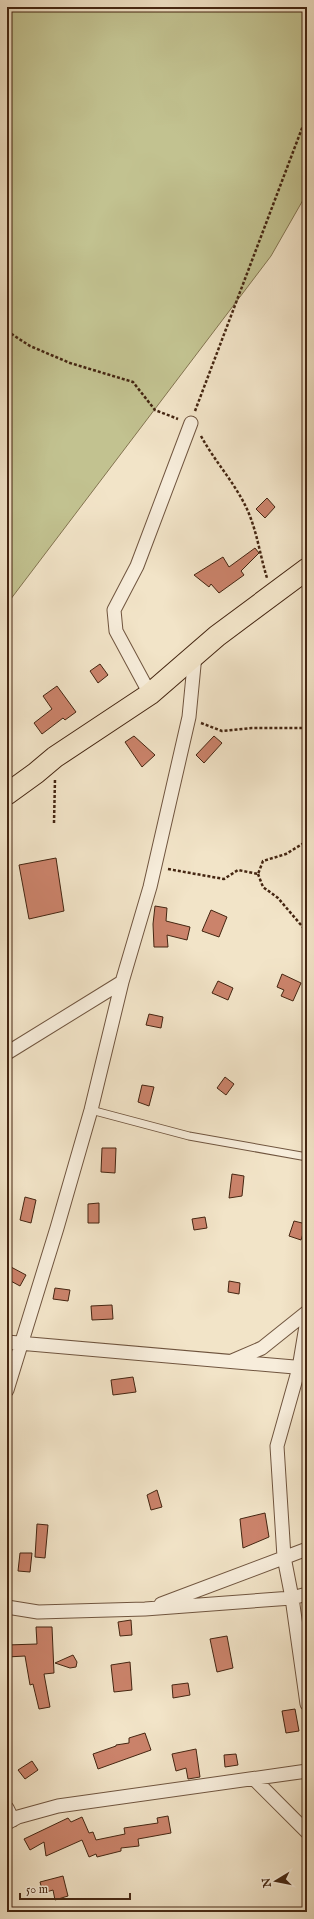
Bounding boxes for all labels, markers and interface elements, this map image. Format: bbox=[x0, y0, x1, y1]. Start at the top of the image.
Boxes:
north arrow bbox=[256, 1861, 296, 1901]
scale bar bbox=[20, 1875, 130, 1901]
text: N bbox=[259, 1876, 275, 1889]
text: 50 m bbox=[26, 1882, 48, 1897]

